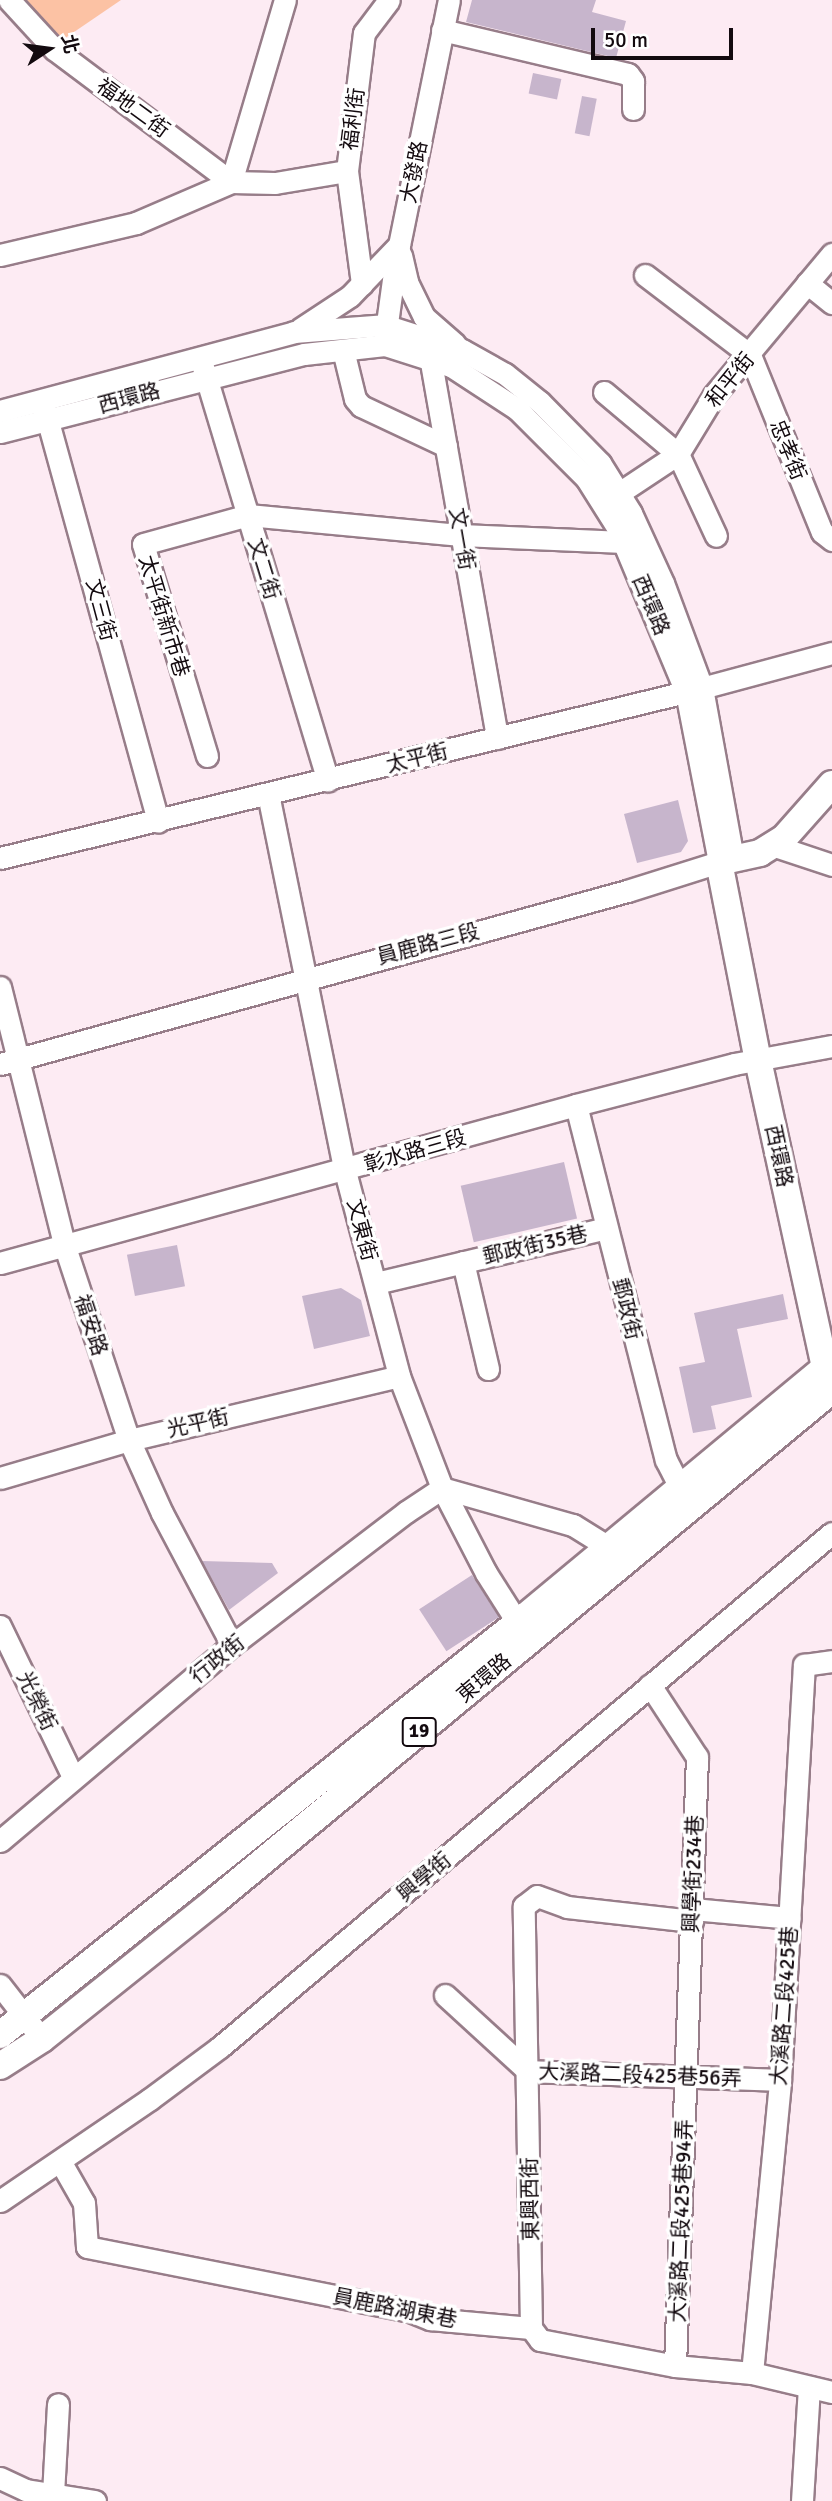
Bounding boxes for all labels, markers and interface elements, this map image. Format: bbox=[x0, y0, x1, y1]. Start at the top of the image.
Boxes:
north arrow bbox=[14, 14, 84, 84]
scale bar bbox=[594, 14, 736, 58]
text: 50 m bbox=[604, 27, 648, 53]
text: 北 bbox=[56, 32, 83, 56]
street label: 福地二街 bbox=[92, 73, 174, 143]
street label: 福利街 bbox=[337, 86, 369, 152]
street label: 大發路 bbox=[396, 139, 432, 205]
street label: 和平街 bbox=[700, 348, 760, 412]
street label: 西環路 bbox=[95, 378, 163, 418]
street label: 忠孝街 bbox=[765, 416, 811, 484]
street label: 文一街 bbox=[444, 506, 480, 572]
street label: 文二街 bbox=[243, 535, 285, 603]
street label: 太平街新市巷 bbox=[134, 552, 194, 680]
street label: 西環路 bbox=[627, 571, 675, 639]
street label: 文三街 bbox=[81, 576, 121, 644]
street label: 太平街 bbox=[383, 738, 451, 778]
street label: 員鹿路三段 bbox=[374, 918, 482, 970]
street label: 西環路 bbox=[760, 1123, 798, 1189]
street label: 彰水路三段 bbox=[361, 1124, 469, 1178]
street label: 文東街 bbox=[342, 1196, 382, 1264]
street label: 郵政街35巷 bbox=[480, 1221, 590, 1269]
street label: 郵政街 bbox=[607, 1275, 647, 1343]
street label: 福安路 bbox=[69, 1291, 113, 1359]
street label: 光平街 bbox=[164, 1404, 232, 1442]
street label: 行政街 bbox=[185, 1629, 249, 1689]
street label: 東環路 bbox=[452, 1648, 516, 1708]
street label: 光榮街 bbox=[12, 1667, 62, 1735]
road number: 19 bbox=[402, 1716, 436, 1748]
street label: 興學街234巷 bbox=[678, 1815, 708, 1933]
street label: 興學街 bbox=[392, 1847, 456, 1907]
street label: 大溪路二段425巷 bbox=[766, 1925, 802, 2087]
street label: 大溪路二段425巷56弄 bbox=[538, 2059, 742, 2091]
street label: 大溪路二段425巷94弄 bbox=[665, 2119, 697, 2323]
street label: 東興西街 bbox=[517, 2157, 543, 2241]
street label: 員鹿路湖東巷 bbox=[331, 2284, 459, 2332]

